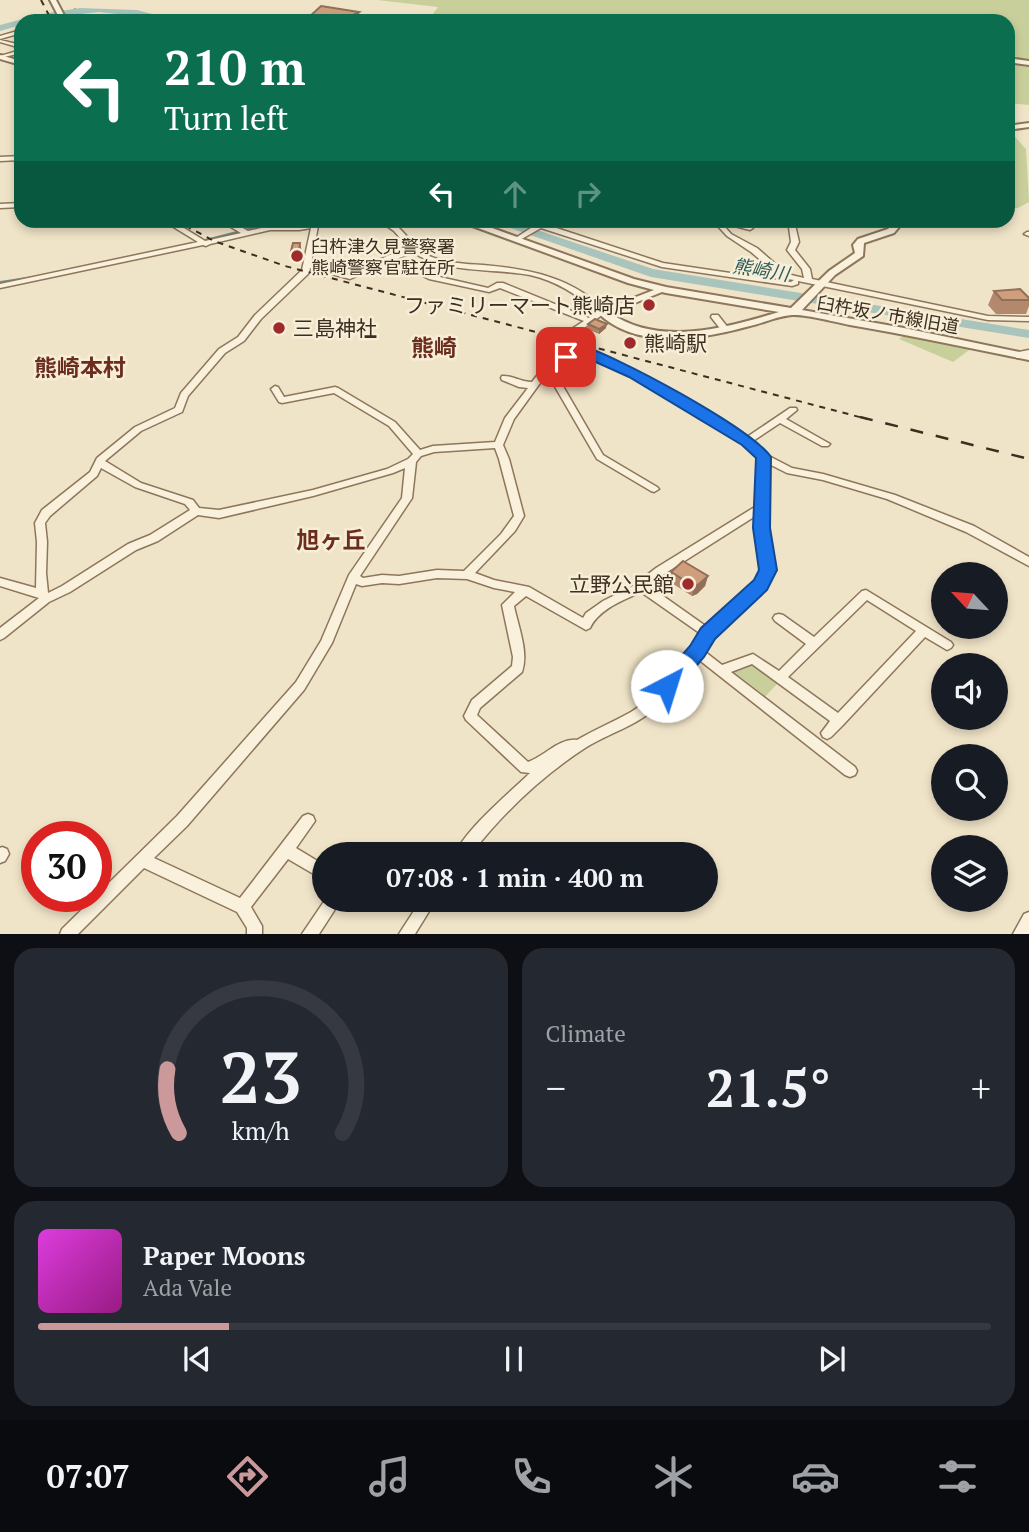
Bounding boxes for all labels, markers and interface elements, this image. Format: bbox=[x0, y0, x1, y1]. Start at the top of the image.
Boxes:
text: 210 m bbox=[164, 34, 306, 99]
icon: left bbox=[49, 42, 140, 133]
text: Turn left bbox=[164, 97, 288, 139]
icon: left bbox=[423, 175, 461, 213]
icon: ahead bbox=[496, 175, 534, 213]
icon: right bbox=[569, 175, 607, 213]
place label: 臼杵津久見警察署 熊崎警察官駐在所 bbox=[311, 234, 455, 279]
marker: 臼杵津久見警察署 熊崎警察官駐在所 bbox=[289, 248, 305, 264]
water label: 熊崎川 bbox=[731, 252, 793, 286]
street label: 臼杵坂ノ市線旧道 bbox=[815, 290, 961, 338]
place label: ファミリーマート熊崎店 bbox=[404, 291, 635, 319]
marker: ファミリーマート熊崎店 bbox=[641, 297, 657, 313]
place label: 三島神社 bbox=[293, 314, 377, 342]
marker: 三島神社 bbox=[271, 320, 287, 336]
pin bbox=[536, 327, 596, 387]
place label: 熊崎駅 bbox=[644, 329, 707, 357]
district label: 熊崎 bbox=[411, 332, 457, 363]
marker: 熊崎駅 bbox=[622, 335, 638, 351]
icon: arrive bbox=[547, 338, 585, 376]
district label: 熊崎本村 bbox=[34, 352, 126, 383]
district label: 旭ヶ丘 bbox=[297, 524, 366, 555]
north arrow bbox=[931, 562, 1008, 639]
map controls bbox=[931, 562, 1008, 912]
place label: 立野公民館 bbox=[569, 570, 674, 598]
marker: 立野公民館 bbox=[680, 576, 696, 592]
position arrow bbox=[630, 649, 704, 723]
button: sound bbox=[931, 653, 1008, 730]
button: search bbox=[931, 744, 1008, 821]
speed limit sign: 30 bbox=[21, 821, 112, 912]
button: layers bbox=[931, 835, 1008, 912]
text: 07:08 · 1 min · 400 m bbox=[386, 860, 644, 894]
text: Climate bbox=[546, 1018, 626, 1049]
text: 23 bbox=[220, 1028, 302, 1125]
text: 21.5° bbox=[706, 1053, 831, 1122]
text: − bbox=[546, 1063, 566, 1113]
text: + bbox=[971, 1063, 991, 1113]
text: km/h bbox=[232, 1114, 290, 1147]
text: Paper Moons bbox=[143, 1238, 306, 1272]
text: Ada Vale bbox=[143, 1272, 232, 1303]
icon: previous bbox=[178, 1340, 216, 1378]
icon: pause bbox=[495, 1340, 533, 1378]
icon: next bbox=[813, 1340, 851, 1378]
icon: directions bbox=[223, 1452, 272, 1501]
icon: music bbox=[365, 1452, 414, 1501]
icon: phone bbox=[507, 1452, 556, 1501]
icon: climate bbox=[649, 1452, 698, 1501]
icon: car bbox=[791, 1452, 840, 1501]
icon: filters bbox=[933, 1452, 982, 1501]
text: 07:07 bbox=[47, 1455, 130, 1497]

